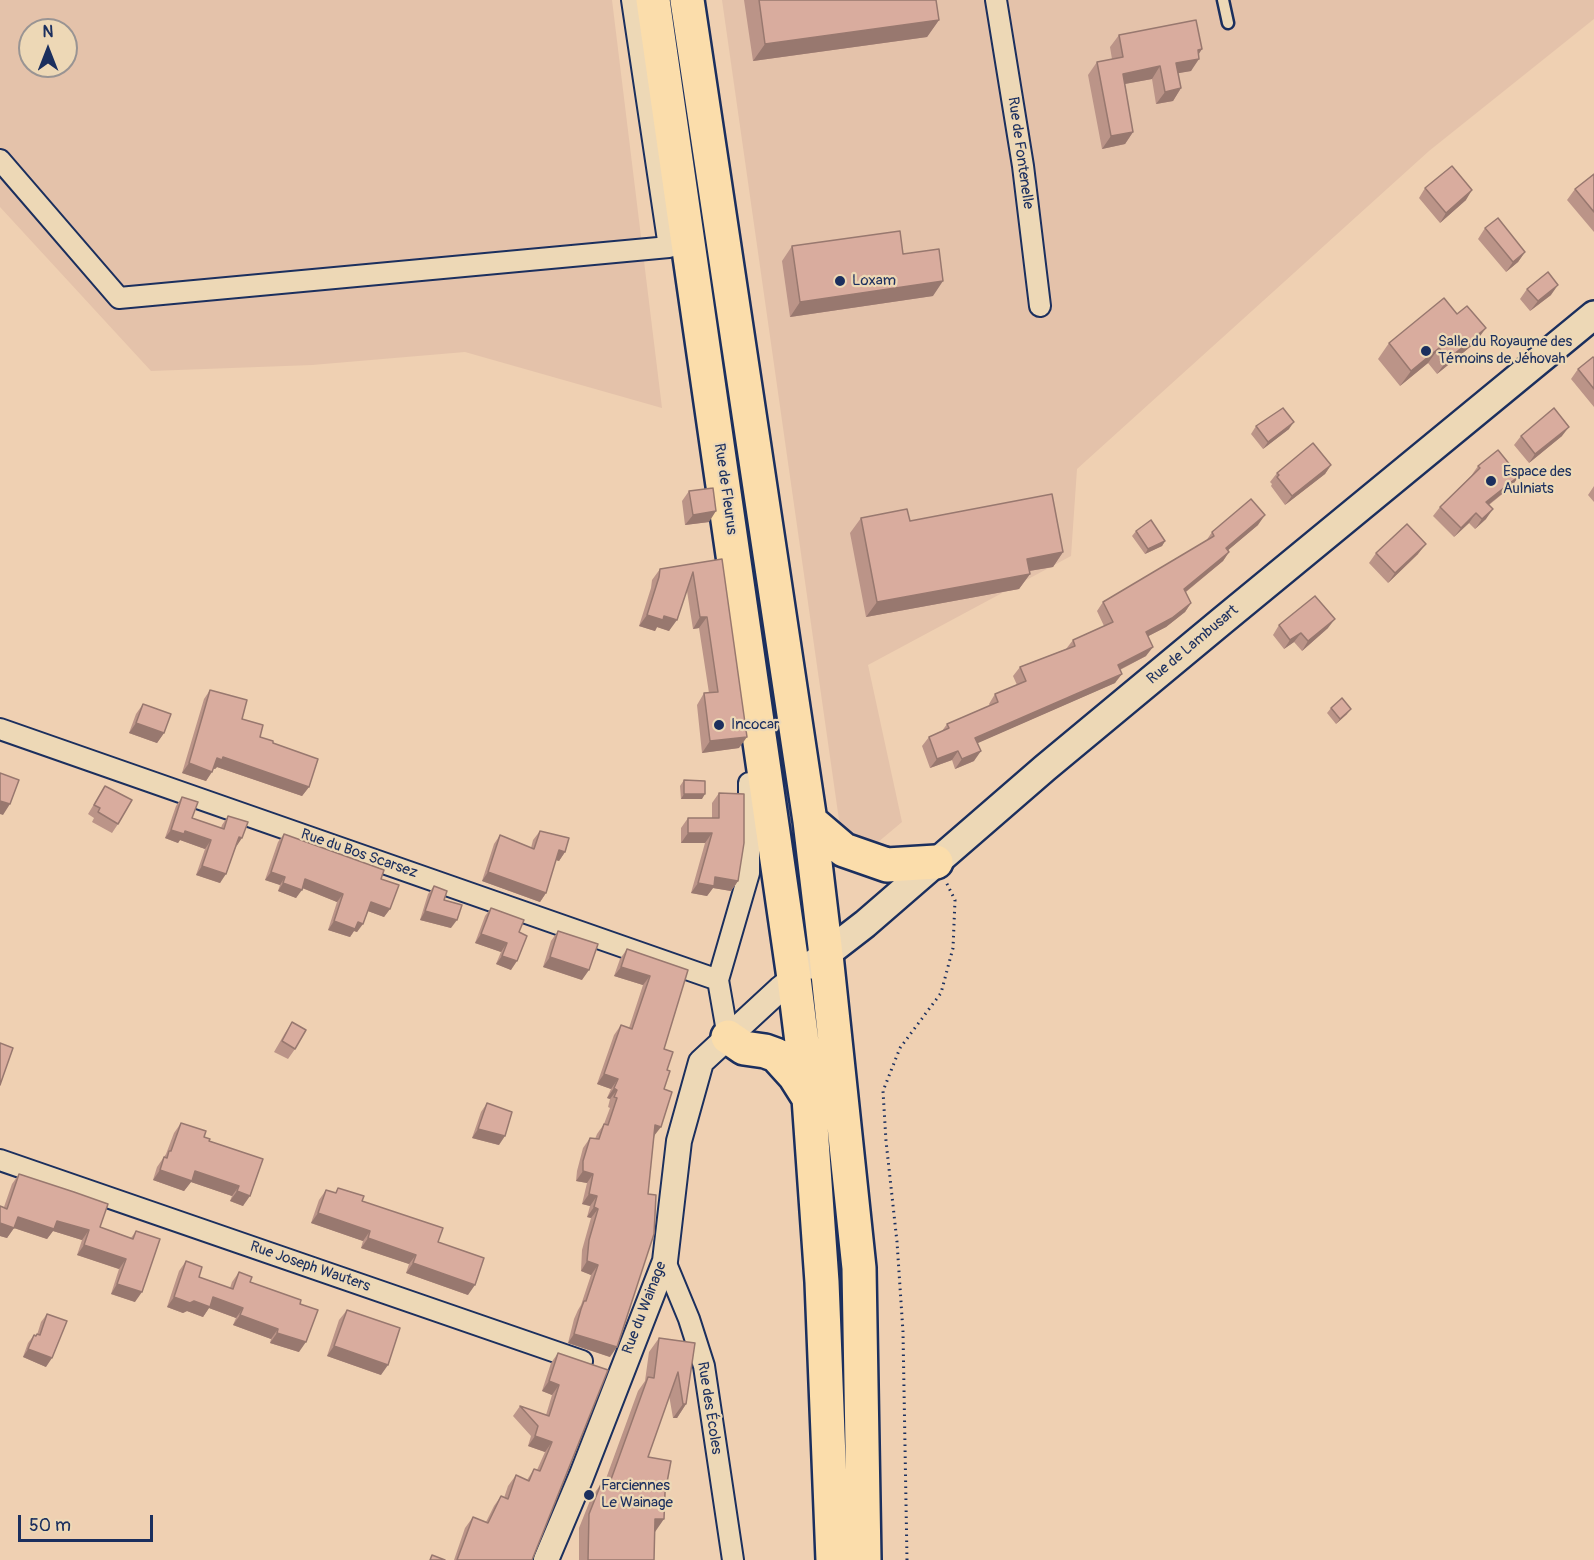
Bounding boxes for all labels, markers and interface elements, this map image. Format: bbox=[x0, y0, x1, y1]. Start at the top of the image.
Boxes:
north arrow bbox=[18, 18, 78, 78]
text: N bbox=[43, 22, 53, 42]
street label: Rue de Fontenelle bbox=[1003, 96, 1037, 210]
place label: Loxam bbox=[852, 272, 896, 290]
marker: Loxam bbox=[833, 274, 847, 288]
place label: Salle du Royaume des Témoins de Jéhovah bbox=[1438, 333, 1572, 368]
marker: Salle du Royaume des Témoins de Jéhovah bbox=[1419, 344, 1433, 358]
street label: Rue de Fleurus bbox=[710, 442, 740, 536]
place label: Espace des Aulniats bbox=[1503, 463, 1571, 498]
marker: Espace des Aulniats bbox=[1484, 474, 1498, 488]
street label: Rue de Lambusart bbox=[1144, 602, 1242, 688]
place label: Incocar bbox=[731, 716, 779, 734]
marker: Incocar bbox=[712, 718, 726, 732]
street label: Rue du Bos Scarsez bbox=[298, 826, 420, 882]
street label: Rue Joseph Wauters bbox=[247, 1238, 373, 1296]
street label: Rue du Wainage bbox=[619, 1259, 671, 1357]
street label: Rue des Écoles bbox=[693, 1360, 725, 1456]
place label: Farciennes Le Wainage bbox=[601, 1477, 673, 1512]
marker: Farciennes Le Wainage bbox=[582, 1488, 596, 1502]
scale bar bbox=[21, 1503, 156, 1541]
text: 50 m bbox=[29, 1514, 71, 1537]

